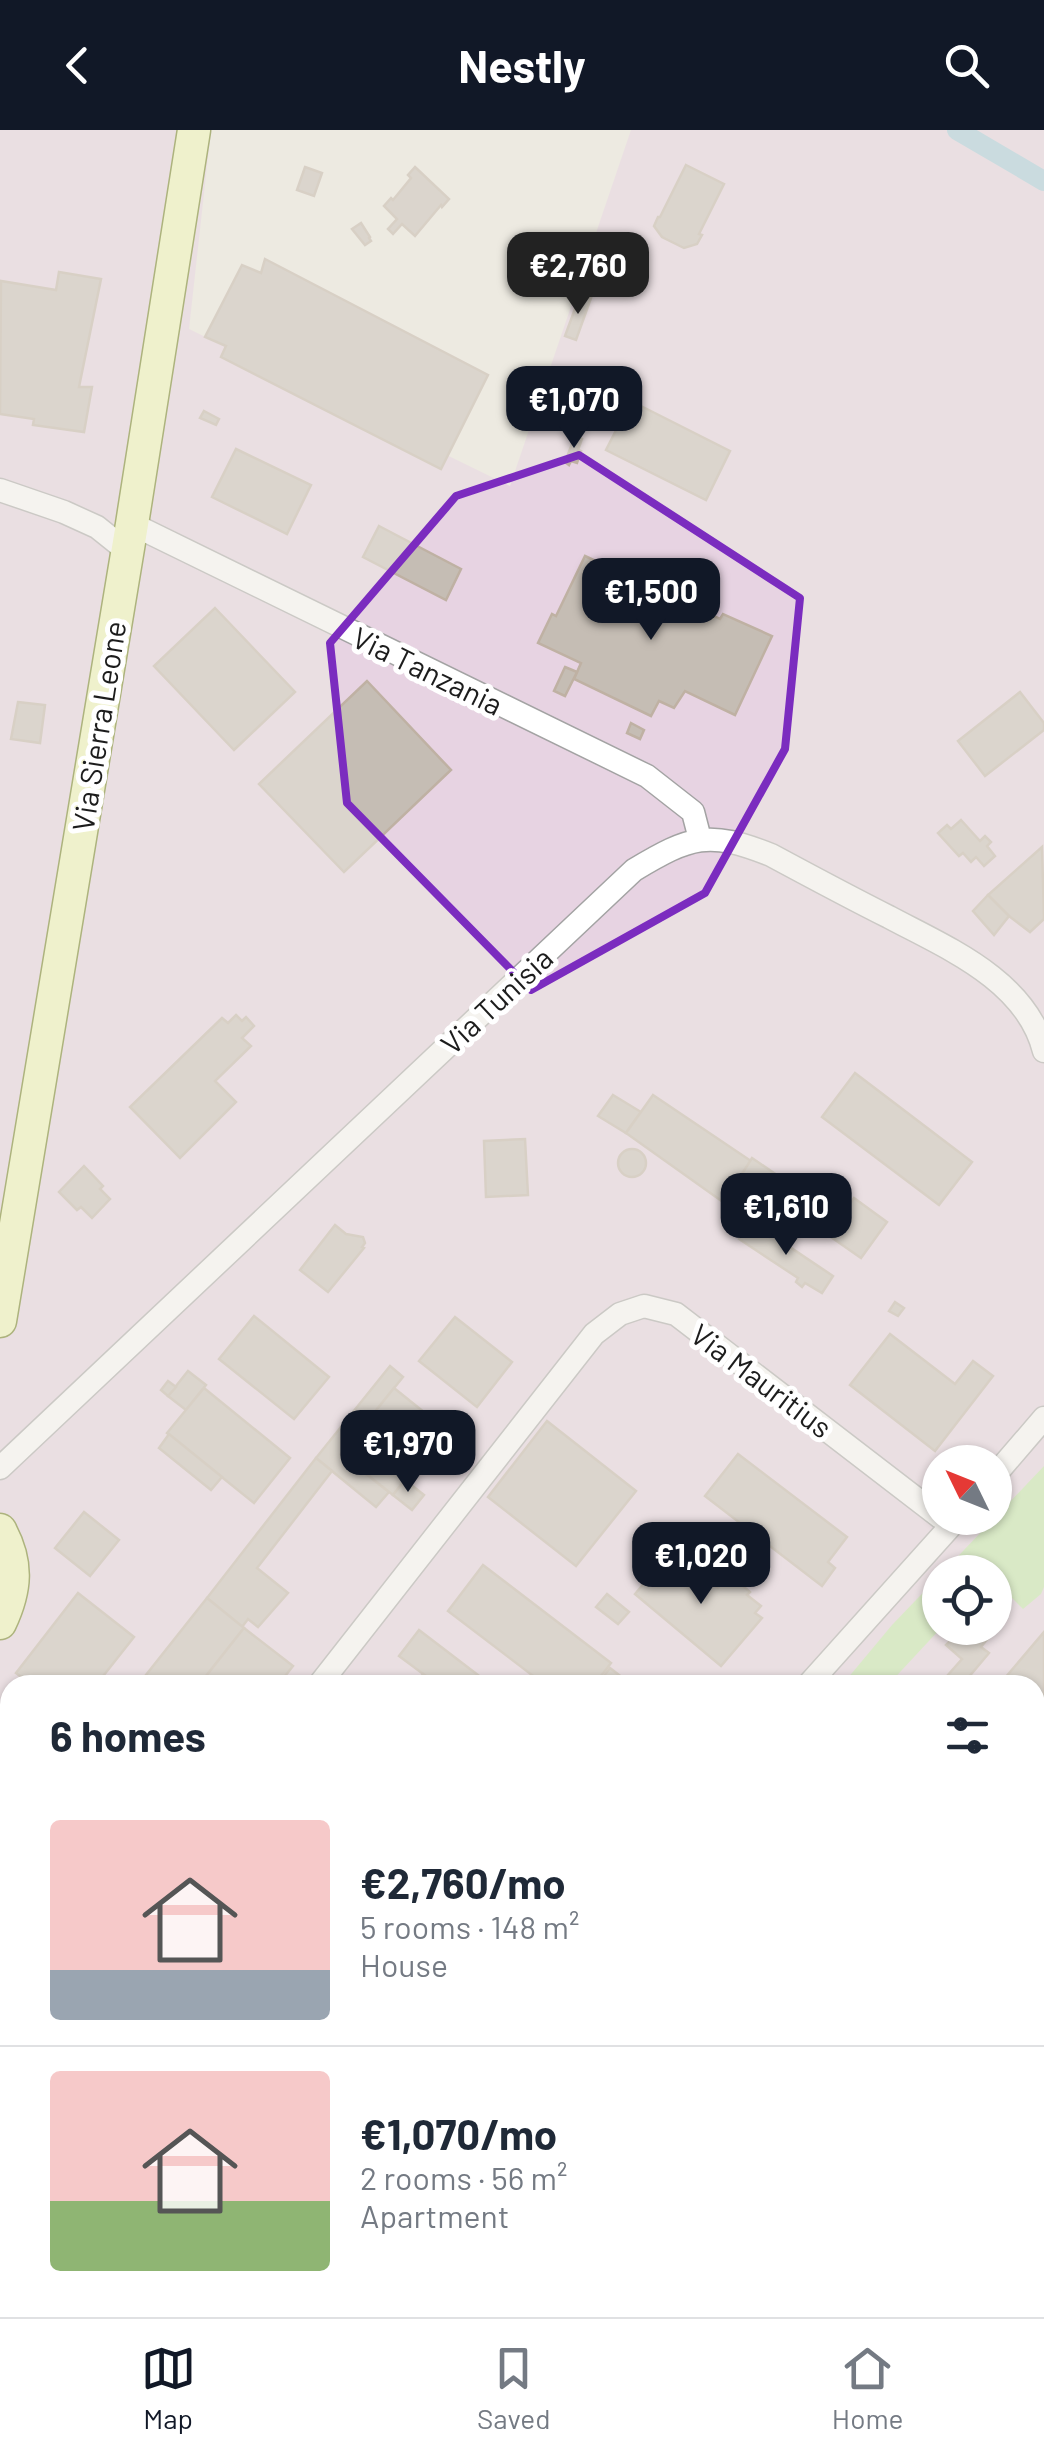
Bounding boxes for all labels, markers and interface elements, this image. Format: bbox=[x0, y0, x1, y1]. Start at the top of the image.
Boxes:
icon: back bbox=[50, 38, 105, 93]
text: Nestly bbox=[458, 38, 586, 92]
icon: search bbox=[939, 38, 994, 93]
pin: €2,760 bbox=[497, 232, 659, 317]
text: €2,760 bbox=[529, 245, 627, 283]
pin: €1,070 bbox=[493, 366, 655, 451]
text: €1,070 bbox=[528, 379, 620, 417]
pin: €1,500 bbox=[570, 558, 732, 643]
text: €1,500 bbox=[604, 571, 698, 609]
street label: Via Sierra Leone bbox=[64, 618, 132, 834]
street label: Via Tanzania bbox=[347, 618, 509, 722]
street label: Via Tunisia bbox=[433, 939, 559, 1061]
pin: €1,610 bbox=[705, 1173, 867, 1258]
text: €1,610 bbox=[743, 1186, 829, 1224]
street label: Via Mauritius bbox=[684, 1315, 840, 1445]
pin: €1,970 bbox=[327, 1410, 489, 1495]
text: €1,970 bbox=[362, 1423, 454, 1461]
north arrow bbox=[922, 1445, 1012, 1535]
map controls bbox=[922, 1445, 1012, 1645]
pin: €1,020 bbox=[620, 1522, 782, 1607]
text: €1,020 bbox=[654, 1535, 748, 1573]
button: locate bbox=[922, 1555, 1012, 1645]
icon: filters bbox=[940, 1708, 995, 1763]
text: 6 homes bbox=[50, 1710, 206, 1760]
text: €2,760/mo bbox=[360, 1857, 566, 1907]
icon: home bbox=[130, 1860, 250, 1980]
text: 5 rooms · 148 m² bbox=[360, 1907, 579, 1945]
text: House bbox=[360, 1945, 448, 1983]
text: €1,070/mo bbox=[360, 2108, 557, 2158]
icon: home bbox=[130, 2111, 250, 2231]
text: 2 rooms · 56 m² bbox=[360, 2158, 568, 2196]
text: Apartment bbox=[360, 2196, 509, 2234]
tab: Map bbox=[141, 2341, 196, 2435]
tab: Saved bbox=[477, 2341, 551, 2435]
tab: Home bbox=[832, 2341, 903, 2435]

